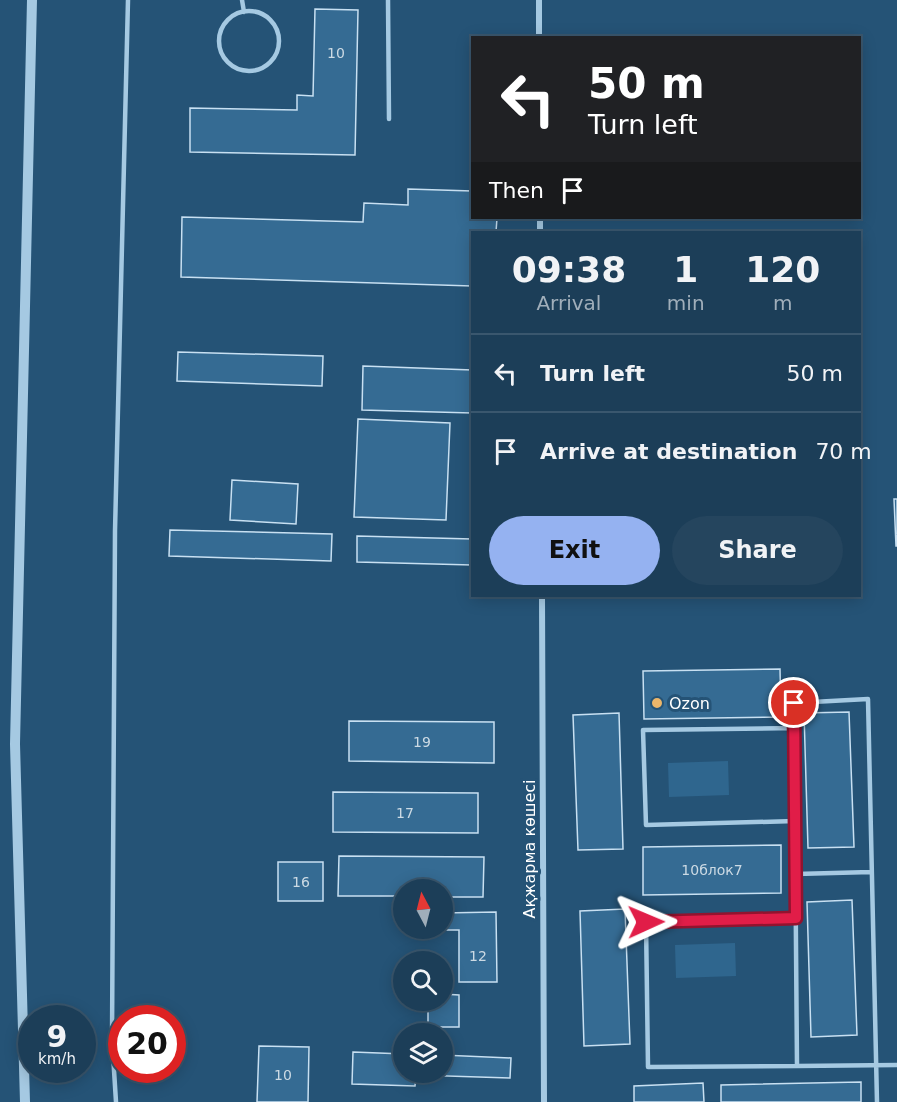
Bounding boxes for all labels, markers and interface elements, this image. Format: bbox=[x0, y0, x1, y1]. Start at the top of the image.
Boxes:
house number: 10 bbox=[327, 45, 345, 61]
text: 50 m bbox=[588, 59, 705, 108]
icon: left bbox=[489, 60, 567, 138]
text: Turn left bbox=[588, 109, 698, 140]
icon: arrive bbox=[556, 174, 589, 207]
text: Then bbox=[489, 178, 544, 203]
text: 09:38 bbox=[512, 249, 626, 290]
text: 1 bbox=[673, 249, 698, 290]
text: 120 bbox=[745, 249, 820, 290]
text: Arrival bbox=[536, 291, 601, 315]
text: min bbox=[667, 291, 705, 315]
text: m bbox=[773, 291, 793, 315]
icon: left bbox=[489, 357, 522, 390]
text: Turn left bbox=[540, 361, 645, 386]
text: 50 m bbox=[787, 361, 843, 386]
icon: arrive bbox=[489, 435, 522, 468]
text: Arrive at destination bbox=[540, 439, 797, 464]
text: 70 m bbox=[815, 439, 872, 464]
button: Exit bbox=[489, 516, 660, 585]
button: Share bbox=[672, 516, 843, 585]
pin bbox=[768, 677, 819, 728]
icon: arrive bbox=[777, 686, 810, 719]
place label: Ozon bbox=[669, 694, 710, 713]
marker: Ozon bbox=[650, 696, 664, 710]
house number: 19 bbox=[413, 734, 431, 750]
street label: Ақжарма көшесі bbox=[520, 779, 539, 919]
house number: 17 bbox=[396, 805, 414, 821]
house number: 10блок7 bbox=[681, 862, 743, 878]
house number: 16 bbox=[292, 874, 310, 890]
north arrow bbox=[393, 879, 453, 939]
map controls bbox=[393, 879, 453, 1083]
position arrow bbox=[614, 890, 678, 954]
house number: 12 bbox=[469, 948, 487, 964]
button: search bbox=[393, 951, 453, 1011]
speed limit sign: 20 bbox=[108, 1005, 186, 1083]
text: 9 bbox=[47, 1019, 67, 1054]
button: layers bbox=[393, 1023, 453, 1083]
text: km/h bbox=[38, 1050, 76, 1068]
house number: 10 bbox=[274, 1067, 292, 1083]

